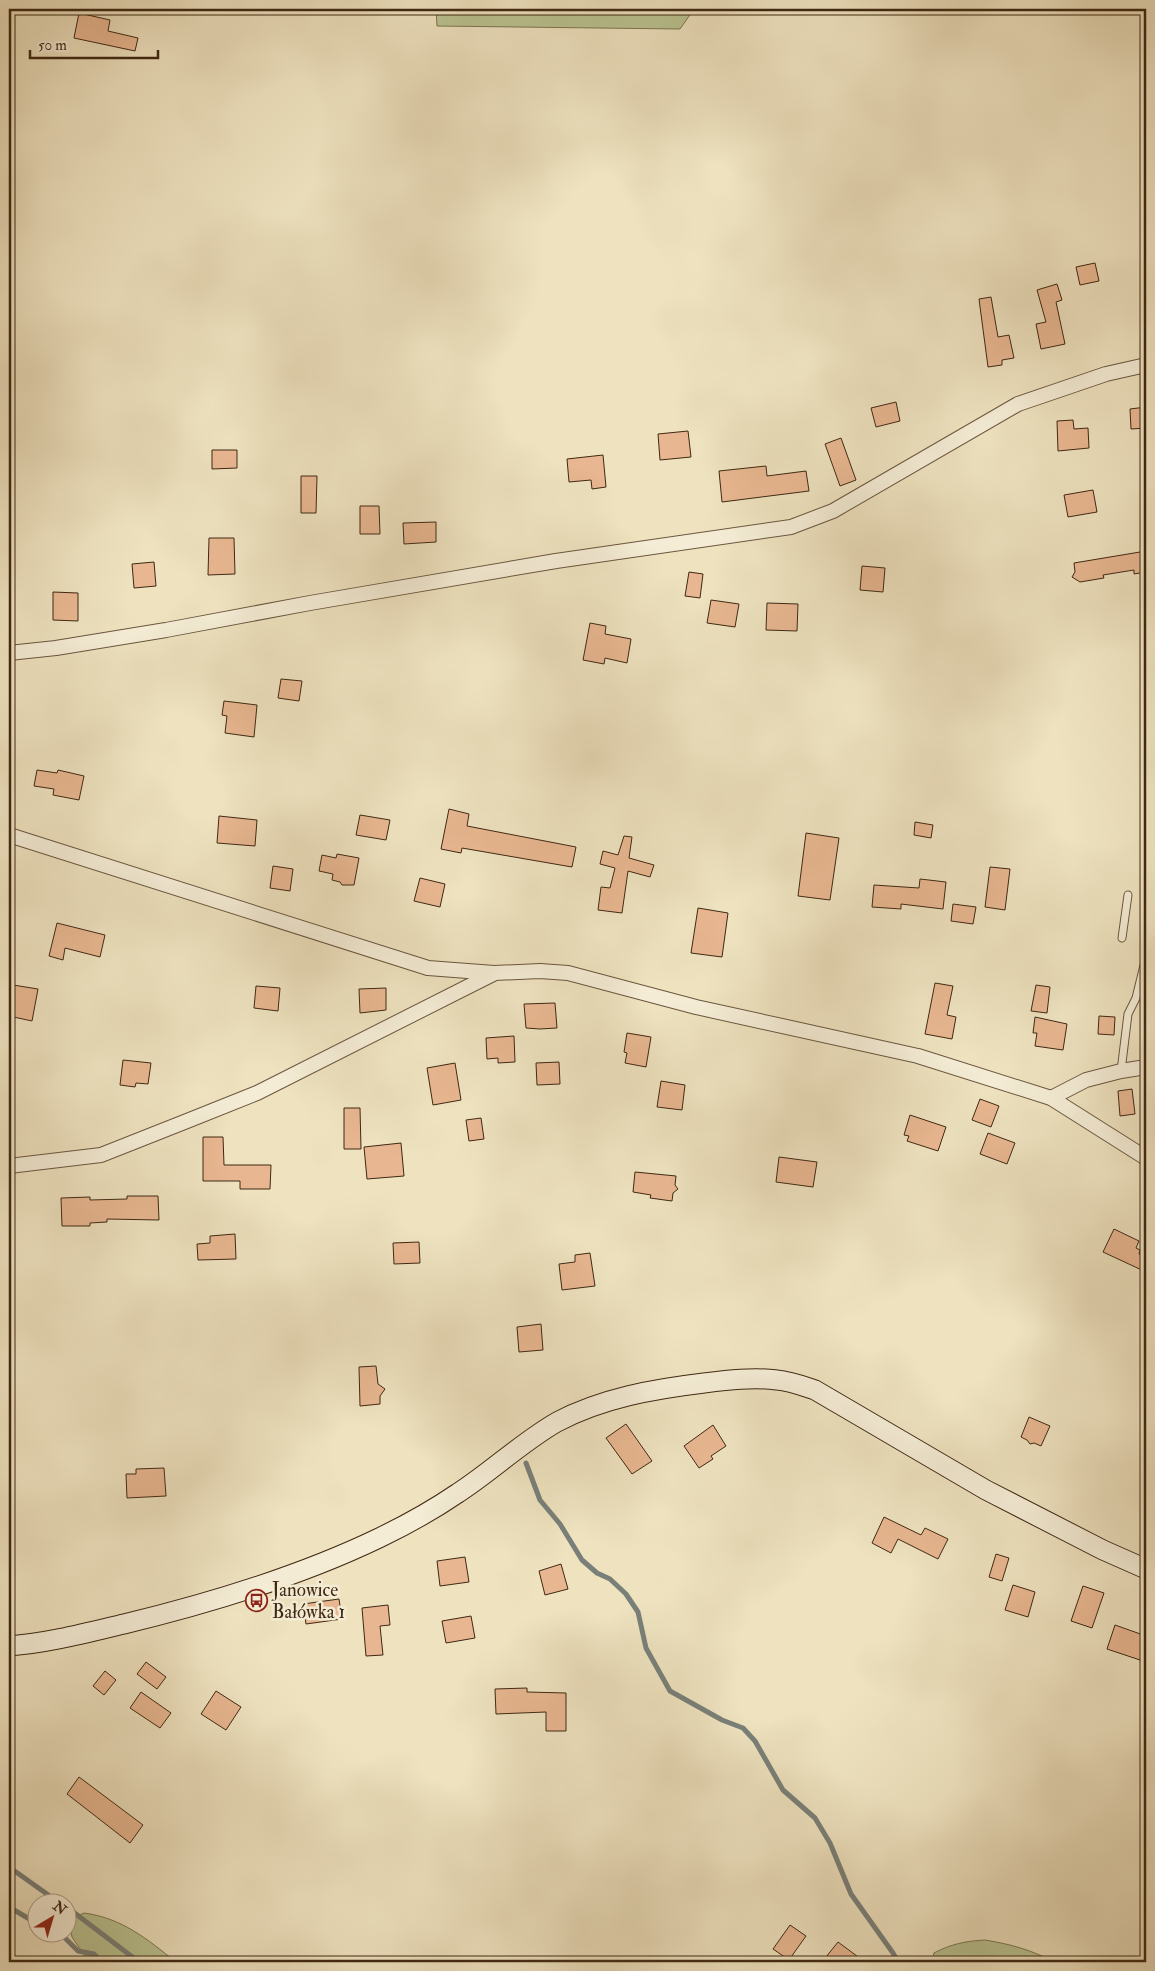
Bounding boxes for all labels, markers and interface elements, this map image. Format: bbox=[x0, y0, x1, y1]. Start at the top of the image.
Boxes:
scale bar bbox=[30, 28, 158, 60]
text: 50 m bbox=[38, 36, 67, 55]
place label: Janowice Bałówka 1 bbox=[271, 1578, 345, 1624]
bus stop icon: Janowice Bałówka 1 bbox=[244, 1589, 268, 1613]
north arrow bbox=[28, 1894, 78, 1944]
text: N bbox=[49, 1897, 70, 1919]

